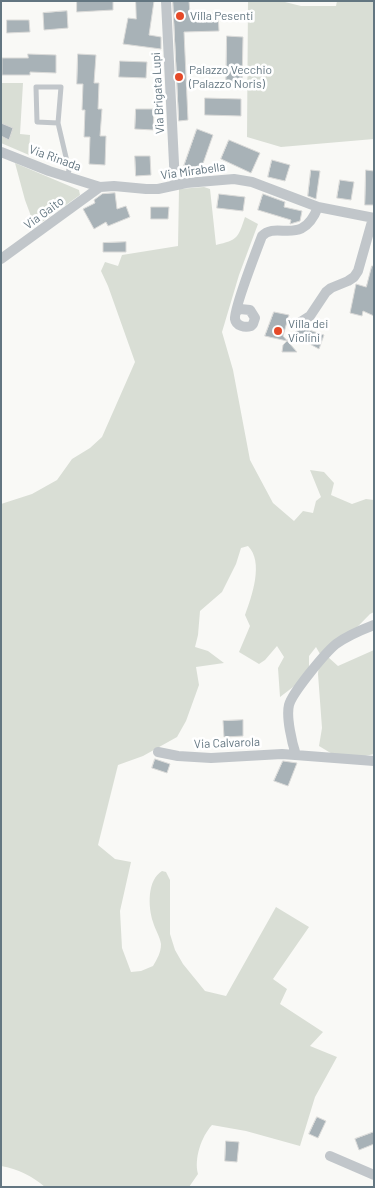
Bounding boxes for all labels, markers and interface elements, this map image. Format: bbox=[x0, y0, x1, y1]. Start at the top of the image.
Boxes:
place label: Villa Pesenti bbox=[190, 9, 253, 23]
marker: Villa Pesenti bbox=[174, 10, 186, 22]
street label: Via Brigata Lupi bbox=[149, 52, 167, 134]
place label: Palazzo Vecchio (Palazzo Noris) bbox=[189, 63, 272, 91]
marker: Palazzo Vecchio (Palazzo Noris) bbox=[173, 71, 185, 83]
street label: Via Rinada bbox=[27, 142, 83, 174]
street label: Via Mirabella bbox=[160, 159, 226, 183]
street label: Via Gaito bbox=[21, 194, 67, 232]
place label: Villa dei Violini bbox=[288, 317, 328, 345]
marker: Villa dei Violini bbox=[272, 325, 284, 337]
street label: Via Calvarola bbox=[194, 735, 260, 751]

